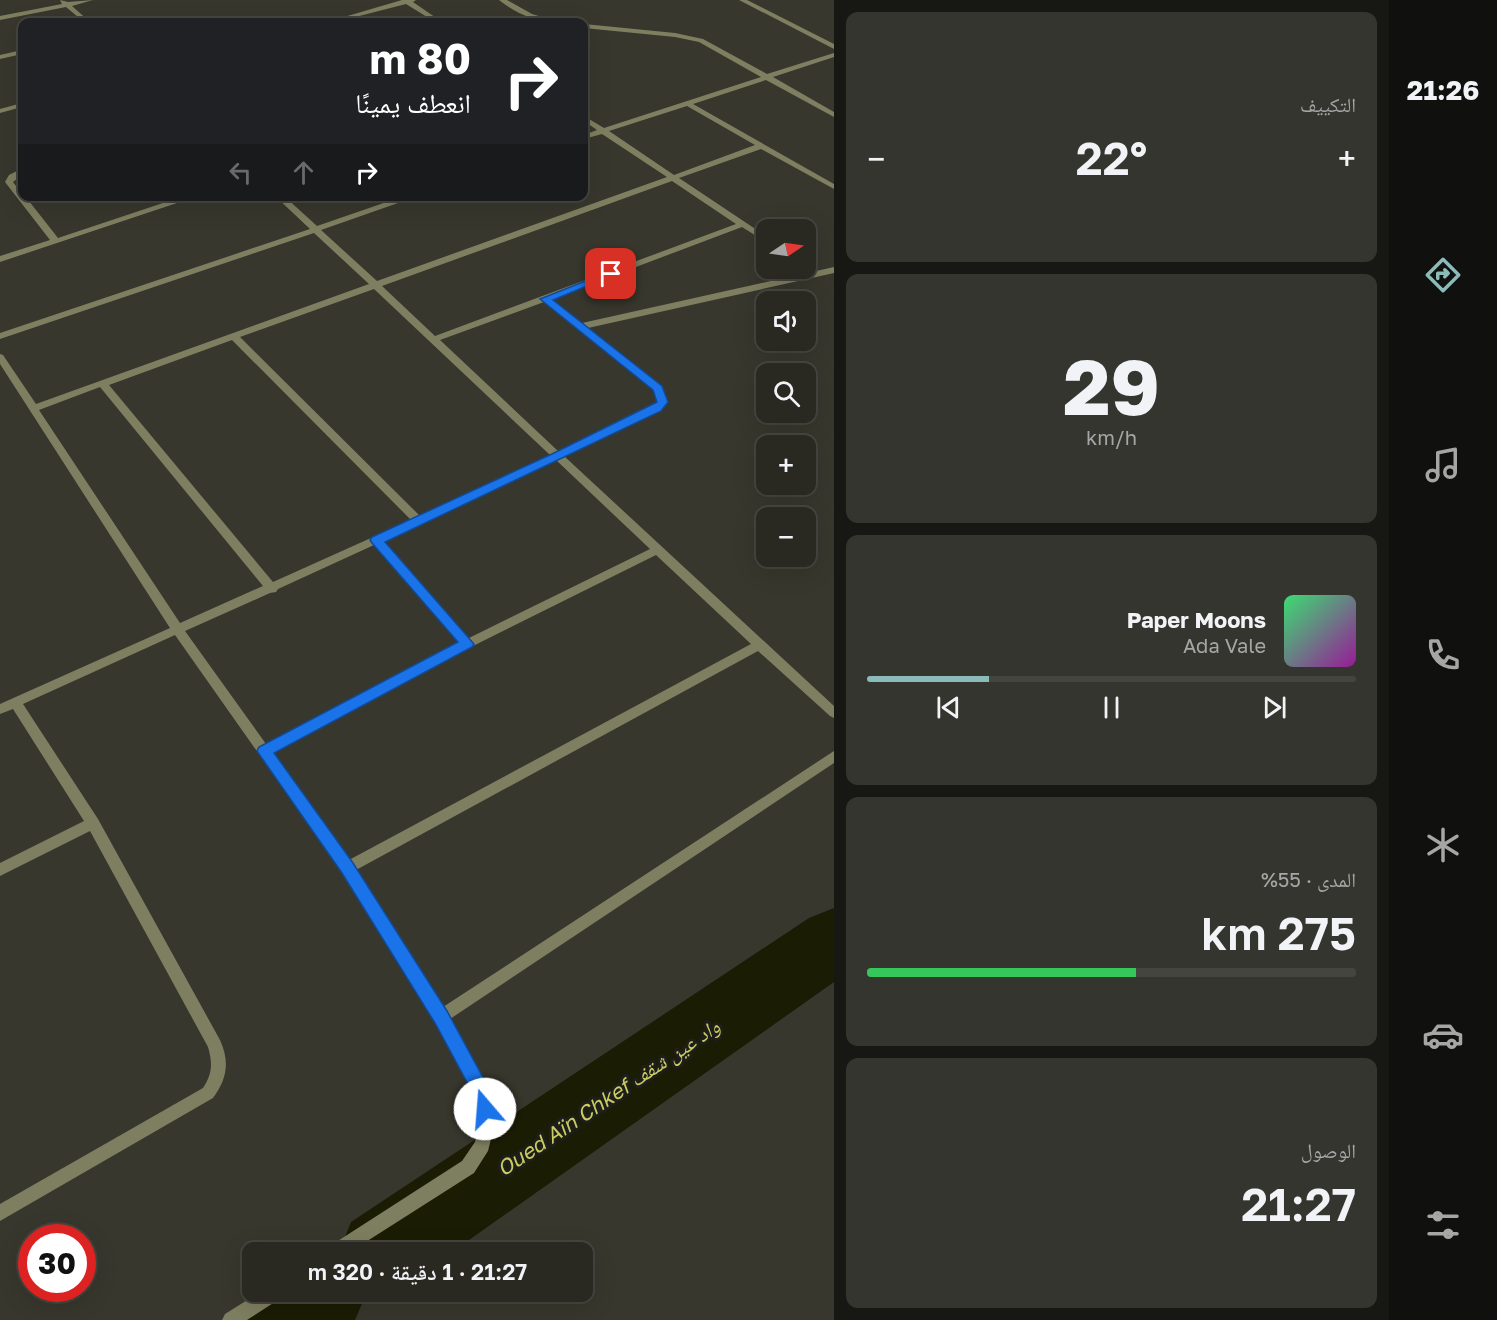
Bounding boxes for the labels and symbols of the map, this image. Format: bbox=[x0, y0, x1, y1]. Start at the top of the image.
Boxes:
north arrow bbox=[756, 219, 816, 279]
pin bbox=[585, 248, 636, 299]
water label: Oued Aïn Chkef واد عين شقف bbox=[491, 1012, 725, 1182]
position arrow bbox=[453, 1077, 517, 1141]
speed limit sign: 30 bbox=[18, 1224, 96, 1302]

